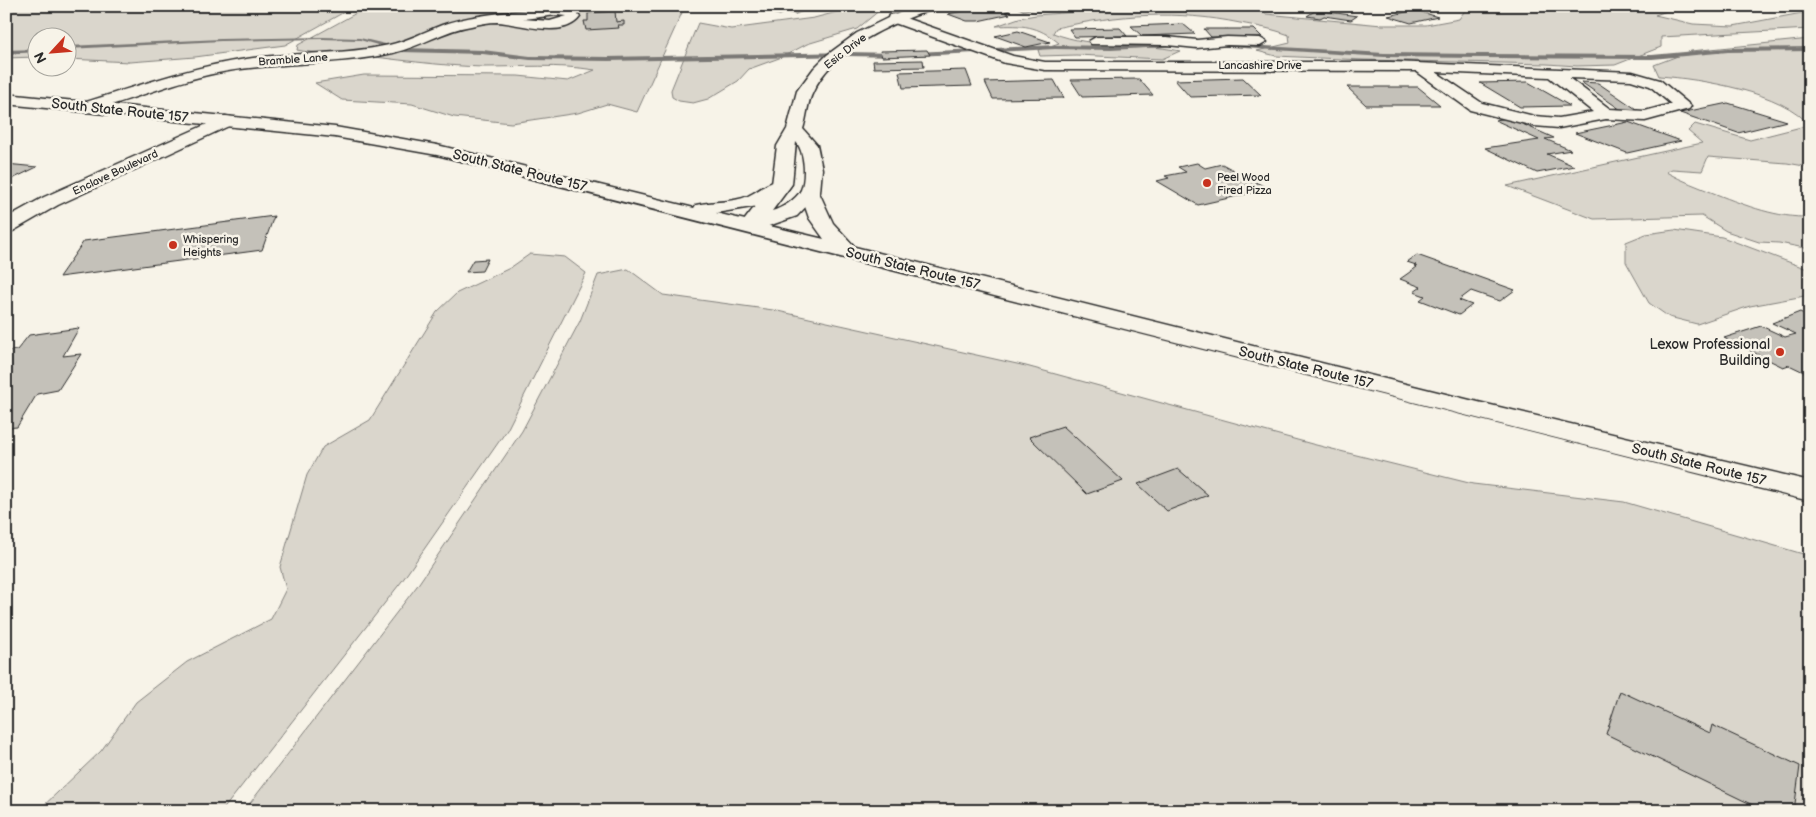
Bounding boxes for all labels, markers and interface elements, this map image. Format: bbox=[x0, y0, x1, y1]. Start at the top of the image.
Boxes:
north arrow bbox=[28, 28, 78, 78]
street label: Esic Drive bbox=[822, 31, 869, 72]
text: N bbox=[31, 49, 51, 66]
street label: Bramble Lane bbox=[258, 51, 329, 68]
street label: Lancashire Drive bbox=[1218, 59, 1302, 72]
street label: South State Route 157 bbox=[51, 95, 189, 126]
street label: South State Route 157 bbox=[451, 146, 589, 195]
street label: Enclave Boulevard bbox=[70, 147, 160, 198]
place label: Peel Wood Fired Pizza bbox=[1217, 171, 1272, 197]
marker: Peel Wood Fired Pizza bbox=[1201, 177, 1213, 189]
place label: Whispering Heights bbox=[183, 233, 239, 259]
marker: Whispering Heights bbox=[167, 239, 179, 251]
street label: South State Route 157 bbox=[844, 244, 982, 293]
place label: Lexow Professional Building bbox=[1650, 336, 1770, 369]
street label: South State Route 157 bbox=[1237, 343, 1375, 392]
marker: Lexow Professional Building bbox=[1774, 346, 1786, 358]
street label: South State Route 157 bbox=[1630, 440, 1768, 489]

